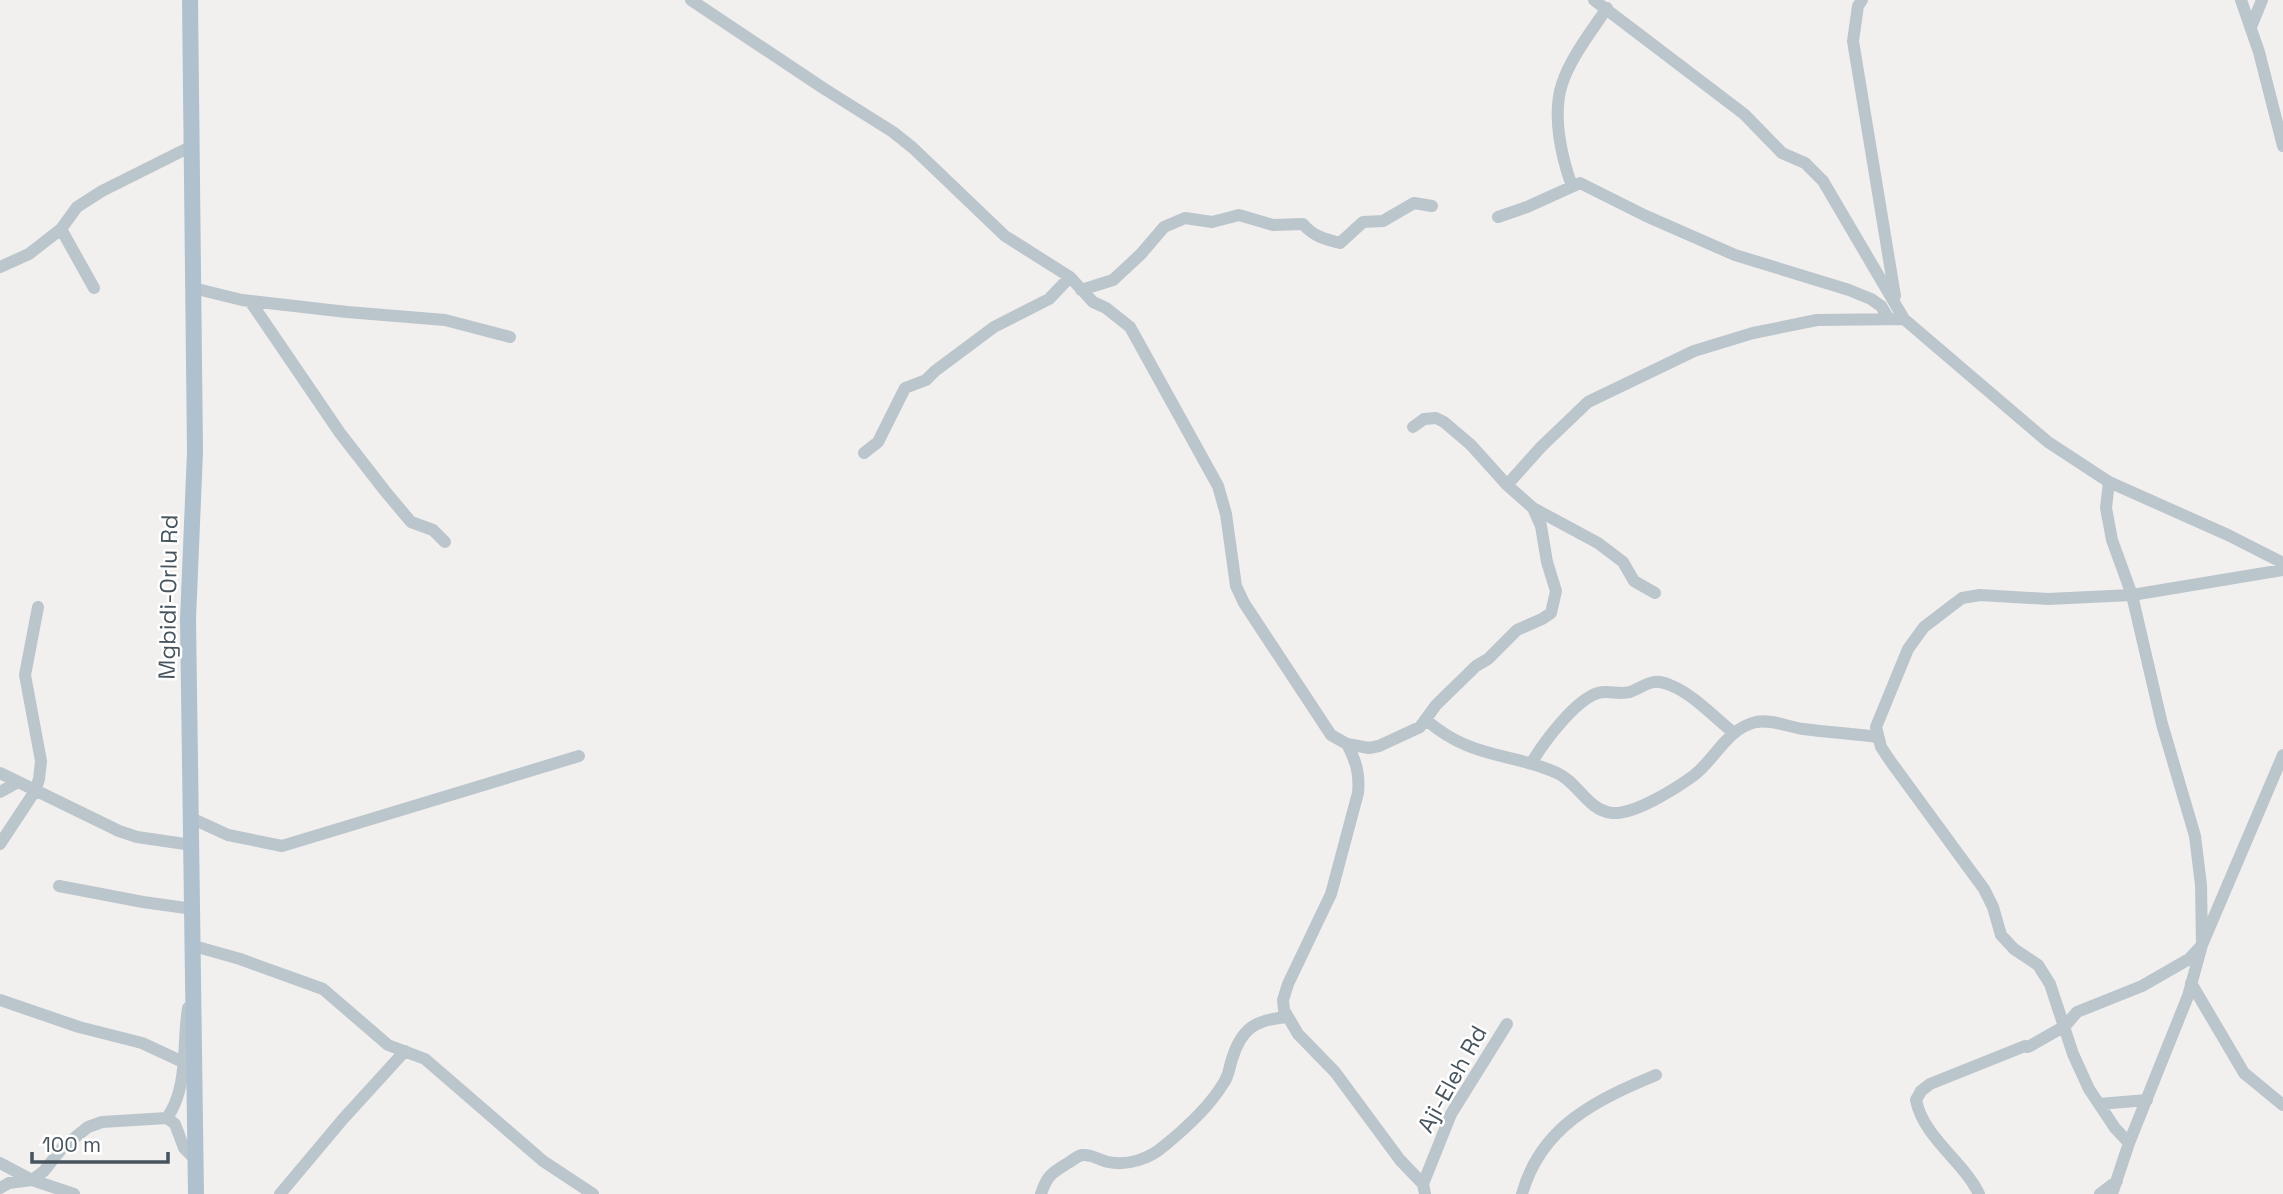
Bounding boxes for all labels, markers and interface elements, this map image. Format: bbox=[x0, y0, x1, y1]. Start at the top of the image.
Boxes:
street label: Mgbidi-Orlu Rd bbox=[152, 514, 184, 680]
street label: Aji-Eleh Rd bbox=[1410, 1020, 1494, 1138]
scale bar bbox=[32, 1120, 168, 1164]
text: 100 m bbox=[42, 1131, 101, 1158]

